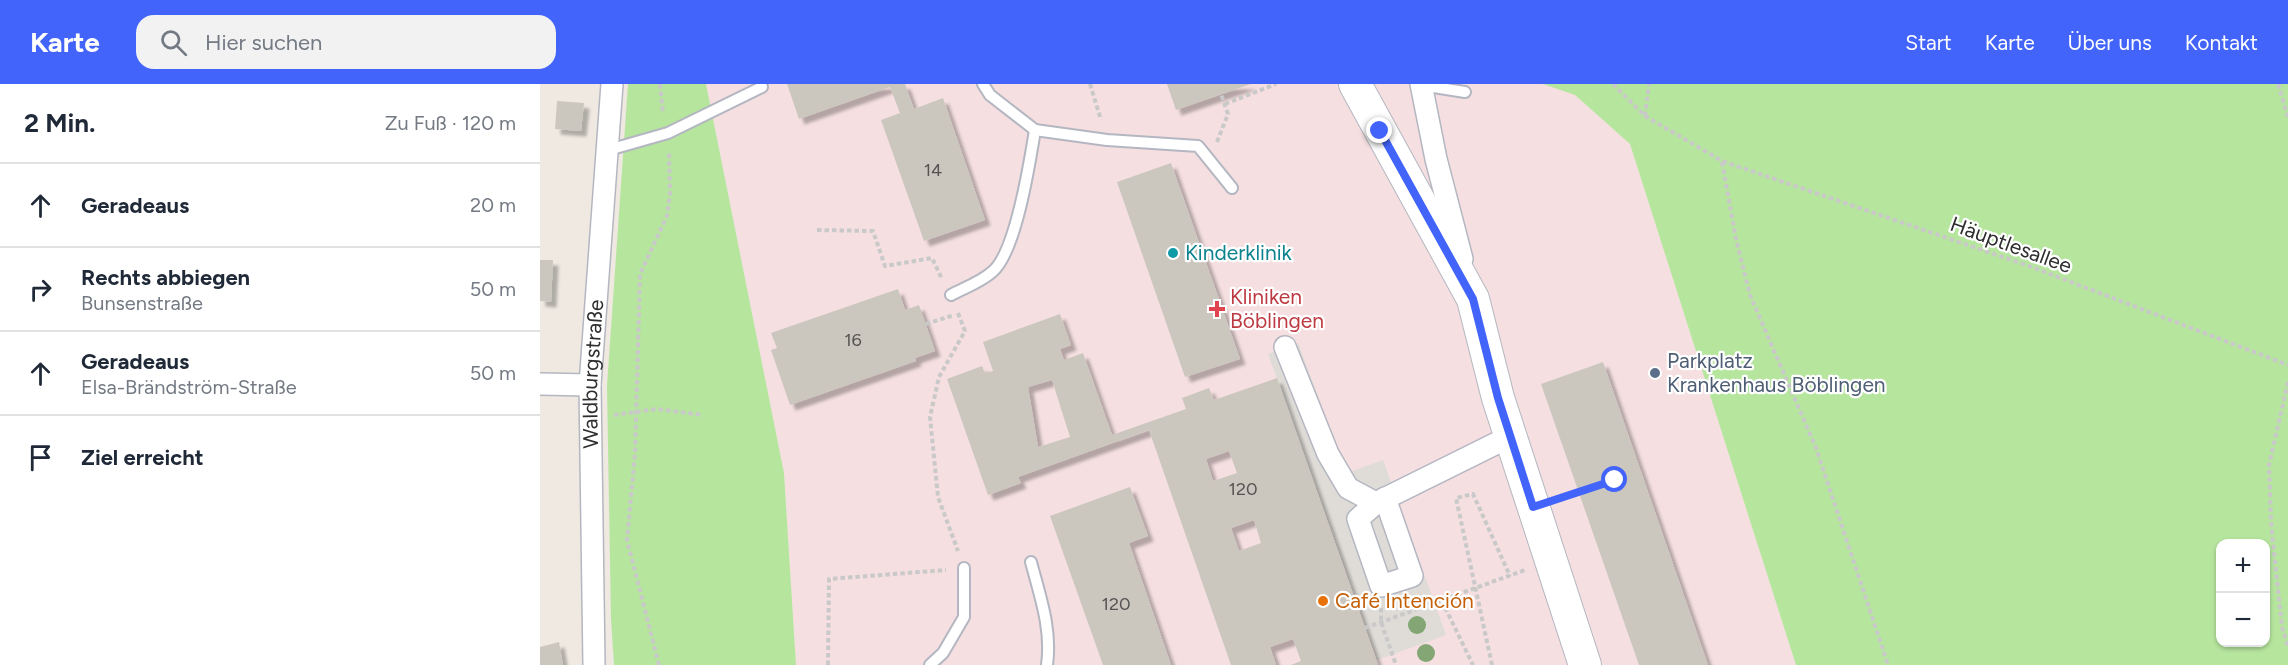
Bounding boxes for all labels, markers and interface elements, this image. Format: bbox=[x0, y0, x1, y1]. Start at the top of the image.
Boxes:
search box bbox=[136, 15, 556, 69]
text: Karte bbox=[30, 25, 100, 59]
icon: search bbox=[157, 26, 190, 59]
text: Hier suchen bbox=[205, 29, 322, 56]
text: Start bbox=[1905, 30, 1952, 55]
text: Karte bbox=[1985, 30, 2035, 55]
text: Über uns bbox=[2068, 30, 2152, 55]
text: Kontakt bbox=[2185, 30, 2258, 55]
text: 2 Min. bbox=[24, 107, 96, 139]
text: Zu Fuß · 120 m bbox=[385, 111, 516, 135]
route end bbox=[1366, 117, 1392, 143]
house number: 14 bbox=[924, 159, 942, 181]
icon: ahead bbox=[24, 189, 57, 222]
text: Geradeaus bbox=[81, 192, 189, 219]
text: 20 m bbox=[470, 193, 516, 217]
street label: Häuptlesallee bbox=[1947, 211, 2075, 278]
place label: Kinderklinik bbox=[1185, 240, 1293, 265]
marker: Kinderklinik bbox=[1166, 246, 1180, 260]
text: Rechts abbiegen bbox=[81, 264, 250, 291]
icon: right bbox=[24, 273, 57, 306]
text: 50 m bbox=[470, 277, 516, 301]
place label: Kliniken Böblingen bbox=[1230, 284, 1324, 333]
text: Bunsenstraße bbox=[81, 291, 203, 315]
street label: Waldburgstraße bbox=[577, 299, 608, 449]
marker: Kliniken Böblingen bbox=[1208, 300, 1226, 318]
house number: 16 bbox=[844, 329, 862, 351]
text: Geradeaus bbox=[81, 348, 189, 375]
place label: Parkplatz Krankenhaus Böblingen bbox=[1667, 348, 1886, 397]
icon: ahead bbox=[24, 357, 57, 390]
text: 50 m bbox=[470, 361, 516, 385]
marker: Parkplatz Krankenhaus Böblingen bbox=[1648, 366, 1662, 380]
text: Elsa-Brändström-Straße bbox=[81, 375, 297, 399]
icon: arrive bbox=[24, 441, 57, 474]
text: Ziel erreicht bbox=[81, 444, 204, 471]
route start bbox=[1601, 466, 1627, 492]
house number: 120 bbox=[1228, 478, 1258, 500]
map controls bbox=[2216, 539, 2270, 647]
button: + bbox=[2216, 539, 2270, 593]
place label: Café Intención bbox=[1335, 588, 1474, 613]
house number: 120 bbox=[1101, 593, 1131, 615]
button: − bbox=[2216, 593, 2270, 647]
marker: Café Intención bbox=[1316, 594, 1330, 608]

